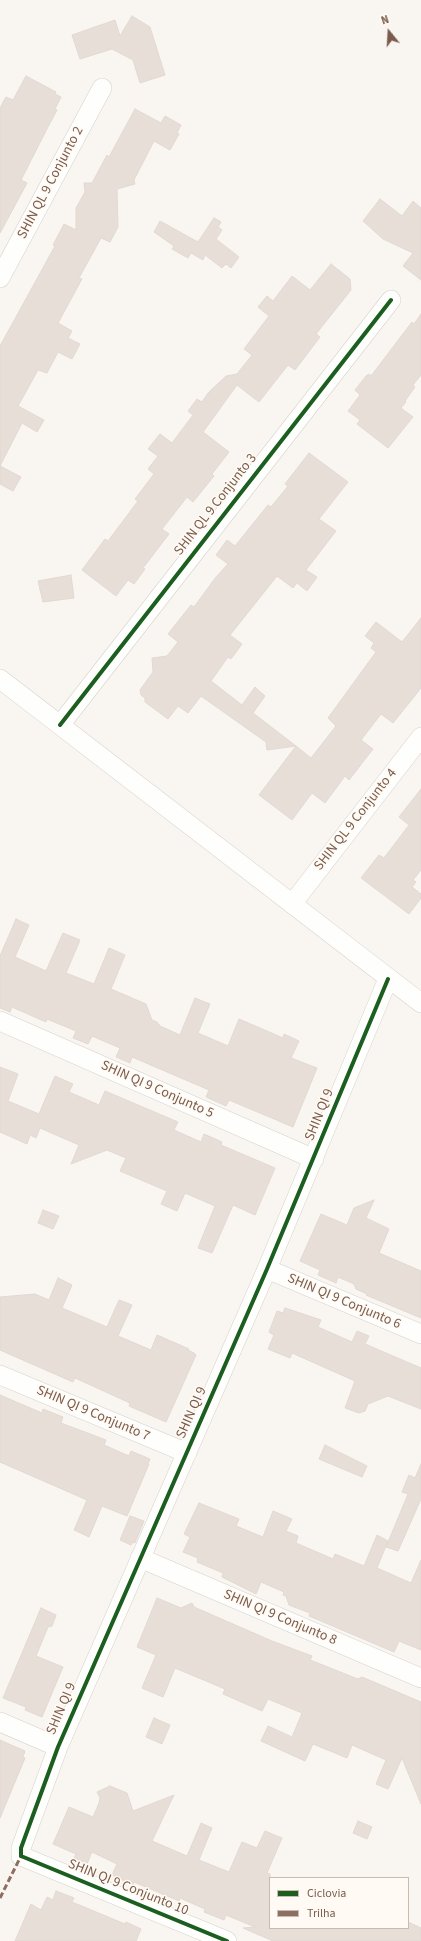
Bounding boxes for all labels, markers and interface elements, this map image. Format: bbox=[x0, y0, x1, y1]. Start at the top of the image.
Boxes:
north arrow bbox=[369, 12, 409, 52]
text: N bbox=[379, 12, 391, 28]
street label: SHIN QL 9 Conjunto 2 bbox=[14, 124, 88, 242]
street label: SHIN QL 9 Conjunto 3 bbox=[171, 451, 261, 559]
street label: SHIN QL 9 Conjunto 4 bbox=[311, 766, 401, 874]
street label: SHIN QI 9 Conjunto 5 bbox=[98, 1058, 216, 1122]
street label: SHIN QI 9 bbox=[302, 1086, 338, 1144]
street label: SHIN QI 9 Conjunto 6 bbox=[285, 1271, 403, 1333]
street label: SHIN QI 9 Conjunto 7 bbox=[34, 1383, 152, 1445]
street label: SHIN QI 9 bbox=[173, 1385, 211, 1441]
street label: SHIN QI 9 Conjunto 8 bbox=[221, 1587, 339, 1649]
street label: SHIN QI 9 bbox=[44, 1680, 80, 1738]
street label: SHIN QI 9 Conjunto 10 bbox=[65, 1856, 191, 1920]
legend bbox=[269, 1877, 409, 1929]
text: Ciclovia bbox=[307, 1885, 346, 1902]
text: Trilha bbox=[307, 1905, 336, 1922]

